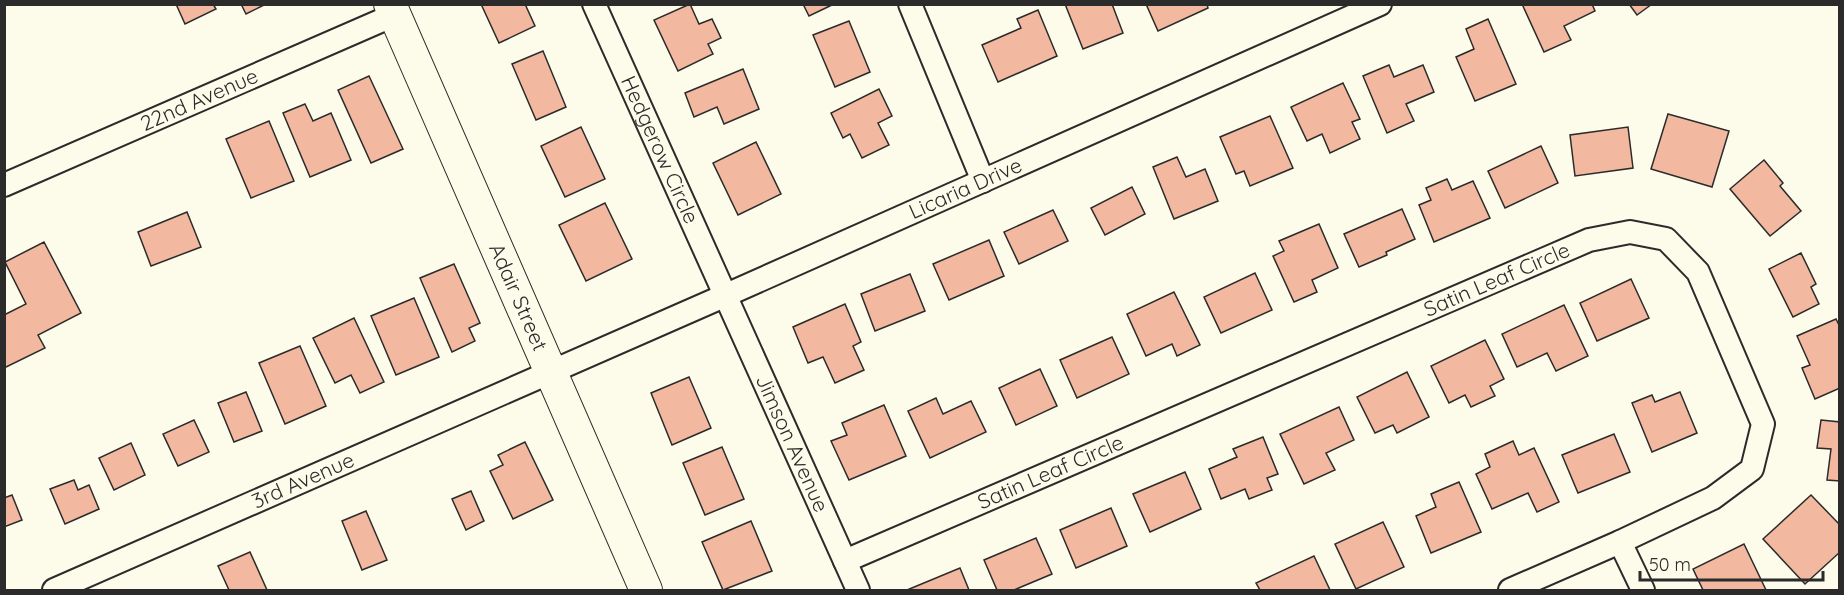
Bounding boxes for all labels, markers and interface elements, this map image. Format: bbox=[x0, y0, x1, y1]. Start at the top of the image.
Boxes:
street label: 22nd Avenue bbox=[136, 62, 262, 136]
street label: Hedgerow Circle bbox=[616, 71, 705, 227]
street label: Licaria Drive bbox=[905, 151, 1026, 224]
street label: Satin Leaf Circle bbox=[1420, 236, 1573, 322]
street label: Adair Street bbox=[484, 239, 554, 355]
street label: Jimson Avenue bbox=[751, 370, 835, 516]
street label: Satin Leaf Circle bbox=[973, 428, 1127, 514]
street label: 3rd Avenue bbox=[248, 446, 358, 514]
scale bar bbox=[1640, 544, 1823, 582]
text: 50 m bbox=[1649, 553, 1691, 576]

